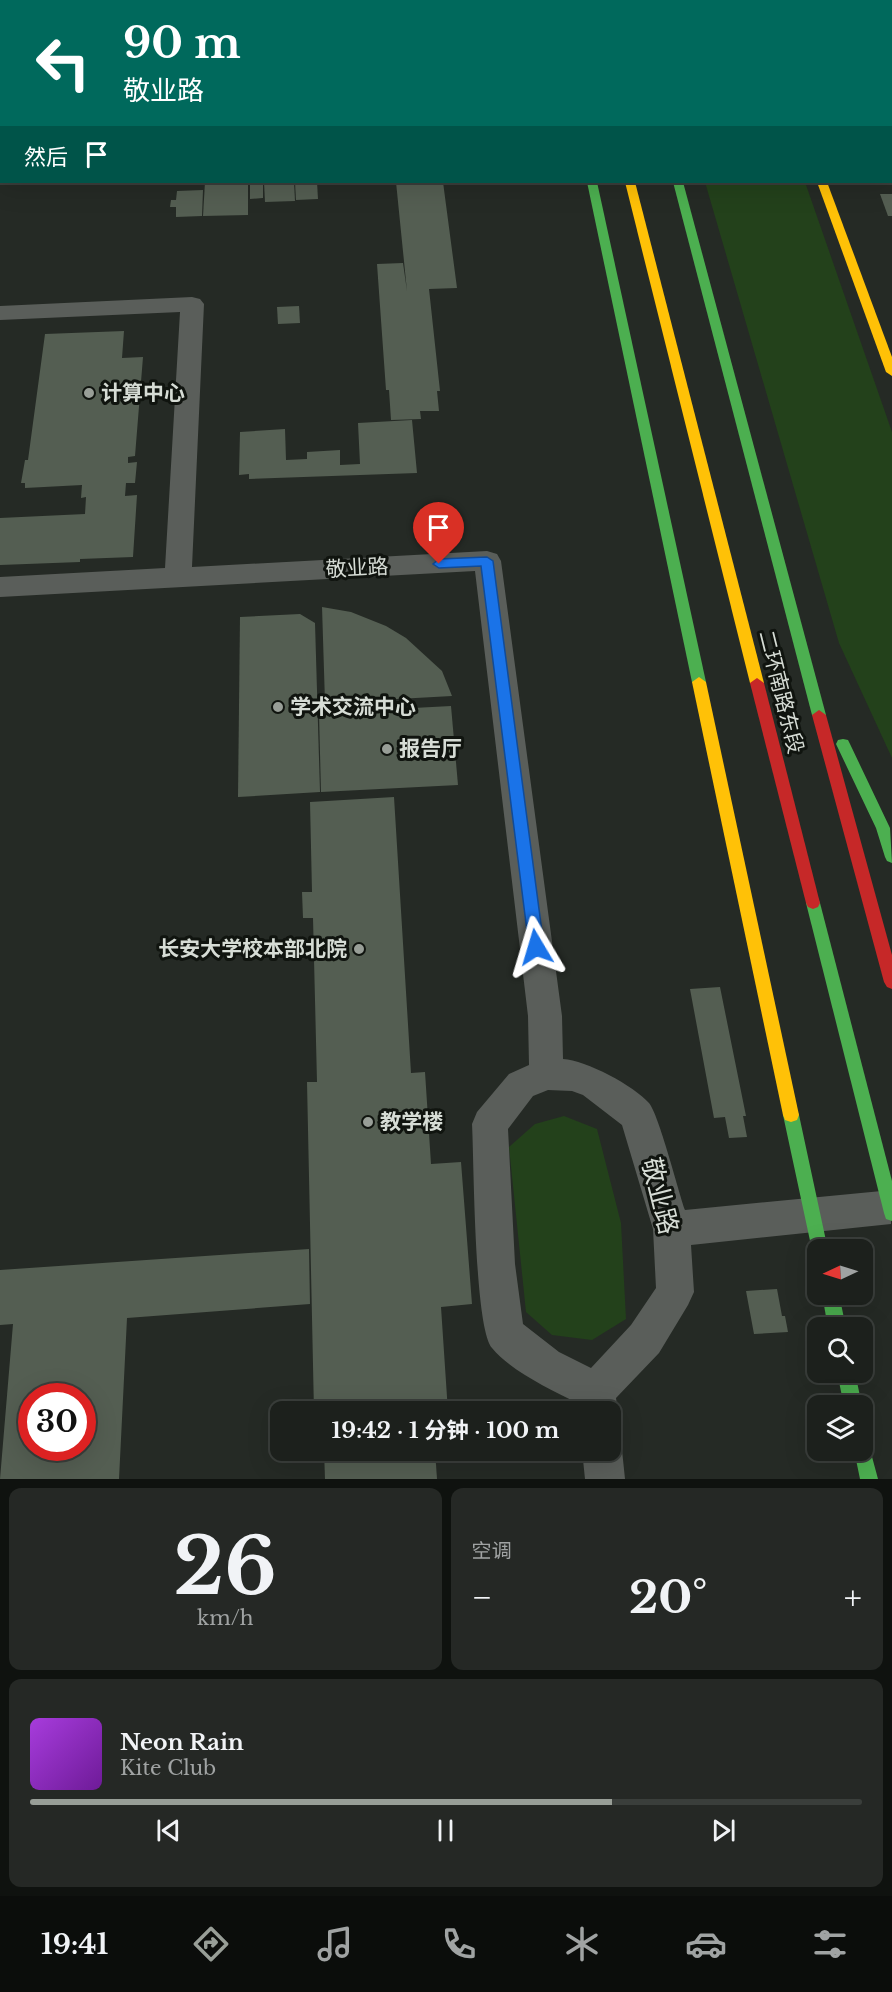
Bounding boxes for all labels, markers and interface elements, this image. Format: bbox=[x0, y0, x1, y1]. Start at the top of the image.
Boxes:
text: 90 m bbox=[123, 17, 241, 69]
icon: left bbox=[24, 24, 102, 102]
text: 敬业路 bbox=[123, 74, 204, 107]
icon: arrive bbox=[80, 138, 113, 171]
text: 然后 bbox=[24, 144, 68, 171]
place label: 计算中心 bbox=[101, 380, 185, 406]
marker: 计算中心 bbox=[82, 386, 96, 400]
pin bbox=[413, 502, 464, 564]
icon: arrive bbox=[422, 511, 455, 544]
street label: 敬业路 bbox=[325, 553, 389, 583]
street label: 二环南路东段 bbox=[753, 628, 809, 756]
place label: 学术交流中心 bbox=[290, 694, 416, 720]
marker: 学术交流中心 bbox=[271, 700, 285, 714]
place label: 报告厅 bbox=[399, 736, 462, 762]
marker: 报告厅 bbox=[380, 742, 394, 756]
position arrow bbox=[504, 915, 568, 979]
place label: 长安大学校本部北院 bbox=[158, 936, 347, 962]
marker: 长安大学校本部北院 bbox=[352, 942, 366, 956]
place label: 教学楼 bbox=[380, 1109, 443, 1135]
marker: 教学楼 bbox=[361, 1115, 375, 1129]
street label: 敬业路 bbox=[635, 1154, 685, 1238]
north arrow bbox=[807, 1239, 873, 1305]
map controls bbox=[807, 1239, 873, 1461]
button: search bbox=[807, 1317, 873, 1383]
speed limit sign: 30 bbox=[18, 1383, 96, 1461]
button: layers bbox=[807, 1395, 873, 1461]
text: 19:42 · 1 分钟 · 100 m bbox=[332, 1417, 559, 1444]
text: 26 bbox=[174, 1518, 277, 1615]
text: 空调 bbox=[472, 1539, 512, 1563]
text: 20° bbox=[629, 1569, 707, 1625]
text: − bbox=[472, 1577, 492, 1618]
text: + bbox=[844, 1577, 862, 1618]
text: km/h bbox=[197, 1606, 254, 1630]
text: Neon Rain bbox=[120, 1729, 244, 1756]
text: Kite Club bbox=[120, 1756, 216, 1780]
icon: previous bbox=[152, 1814, 185, 1847]
icon: pause bbox=[429, 1814, 462, 1847]
icon: next bbox=[707, 1814, 740, 1847]
icon: directions bbox=[190, 1923, 232, 1965]
icon: music bbox=[314, 1923, 356, 1965]
icon: phone bbox=[438, 1923, 480, 1965]
icon: climate bbox=[561, 1923, 603, 1965]
icon: car bbox=[685, 1923, 727, 1965]
icon: filters bbox=[809, 1923, 851, 1965]
text: 19:41 bbox=[41, 1928, 108, 1961]

